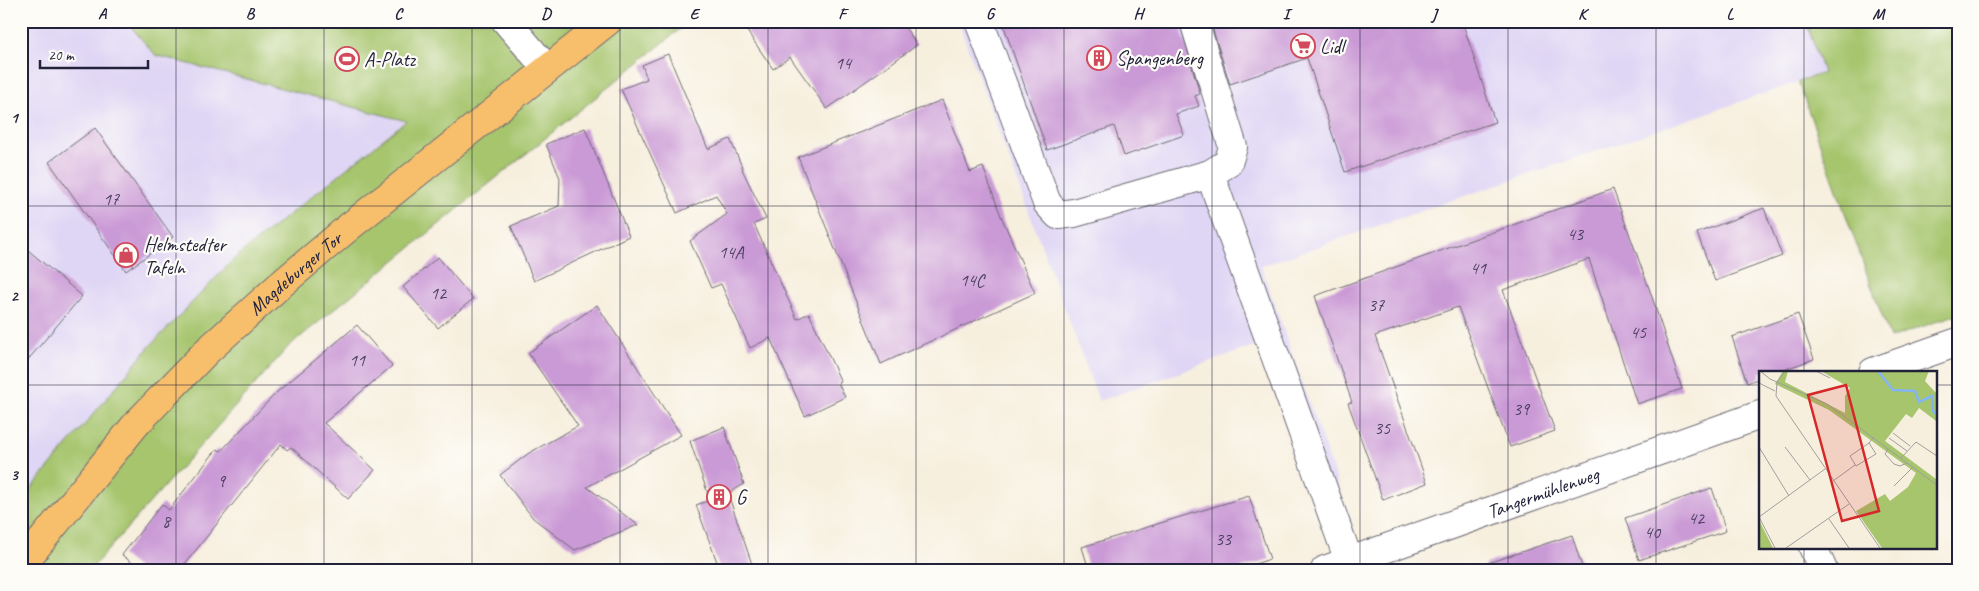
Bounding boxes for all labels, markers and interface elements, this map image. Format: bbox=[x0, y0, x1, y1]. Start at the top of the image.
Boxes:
text: A bbox=[98, 4, 108, 24]
text: B bbox=[246, 4, 256, 24]
text: C bbox=[394, 4, 404, 24]
text: D bbox=[541, 4, 552, 24]
text: E bbox=[690, 4, 701, 24]
text: F bbox=[838, 4, 849, 24]
text: G bbox=[986, 4, 996, 24]
text: H bbox=[1133, 4, 1145, 24]
text: I bbox=[1283, 4, 1293, 24]
text: J bbox=[1430, 4, 1439, 24]
text: K bbox=[1578, 4, 1590, 24]
text: L bbox=[1727, 4, 1735, 24]
text: M bbox=[1872, 4, 1886, 24]
supermarket icon: Lidl bbox=[1290, 33, 1316, 59]
place label: Lidl bbox=[1320, 34, 1347, 59]
scale bar bbox=[40, 38, 148, 70]
building icon: Spangenberg bbox=[1086, 45, 1112, 71]
text: 20 m bbox=[48, 46, 75, 65]
sports icon: A-Platz bbox=[334, 46, 360, 72]
place label: Spangenberg bbox=[1116, 46, 1204, 71]
place label: A-Platz bbox=[364, 47, 417, 72]
house number: 14 bbox=[835, 52, 853, 74]
text: 1 bbox=[10, 108, 19, 128]
house number: 17 bbox=[103, 188, 120, 210]
house number: 43 bbox=[1567, 223, 1585, 245]
street label: Magdeburger Tor bbox=[243, 225, 348, 320]
place label: Helmstedter Tafeln bbox=[144, 232, 227, 280]
house number: 14A bbox=[718, 241, 745, 263]
shop icon: Helmstedter Tafeln bbox=[113, 242, 139, 268]
house number: 41 bbox=[1470, 257, 1487, 279]
house number: 14C bbox=[960, 269, 987, 291]
house number: 12 bbox=[430, 282, 448, 304]
text: 2 bbox=[10, 286, 19, 306]
house number: 37 bbox=[1368, 294, 1385, 316]
house number: 45 bbox=[1630, 321, 1647, 343]
house number: 11 bbox=[349, 349, 366, 371]
inset map bbox=[1759, 371, 1936, 548]
house number: 39 bbox=[1513, 398, 1531, 420]
house number: 35 bbox=[1374, 417, 1391, 439]
street label: Tangermühlenweg bbox=[1483, 460, 1604, 524]
text: 3 bbox=[10, 465, 19, 485]
house number: 9 bbox=[217, 470, 227, 492]
building icon: G bbox=[706, 484, 732, 510]
place label: G bbox=[736, 485, 748, 510]
house number: 42 bbox=[1688, 507, 1706, 529]
house number: 8 bbox=[162, 510, 172, 532]
house number: 40 bbox=[1644, 521, 1662, 543]
house number: 33 bbox=[1215, 528, 1233, 550]

